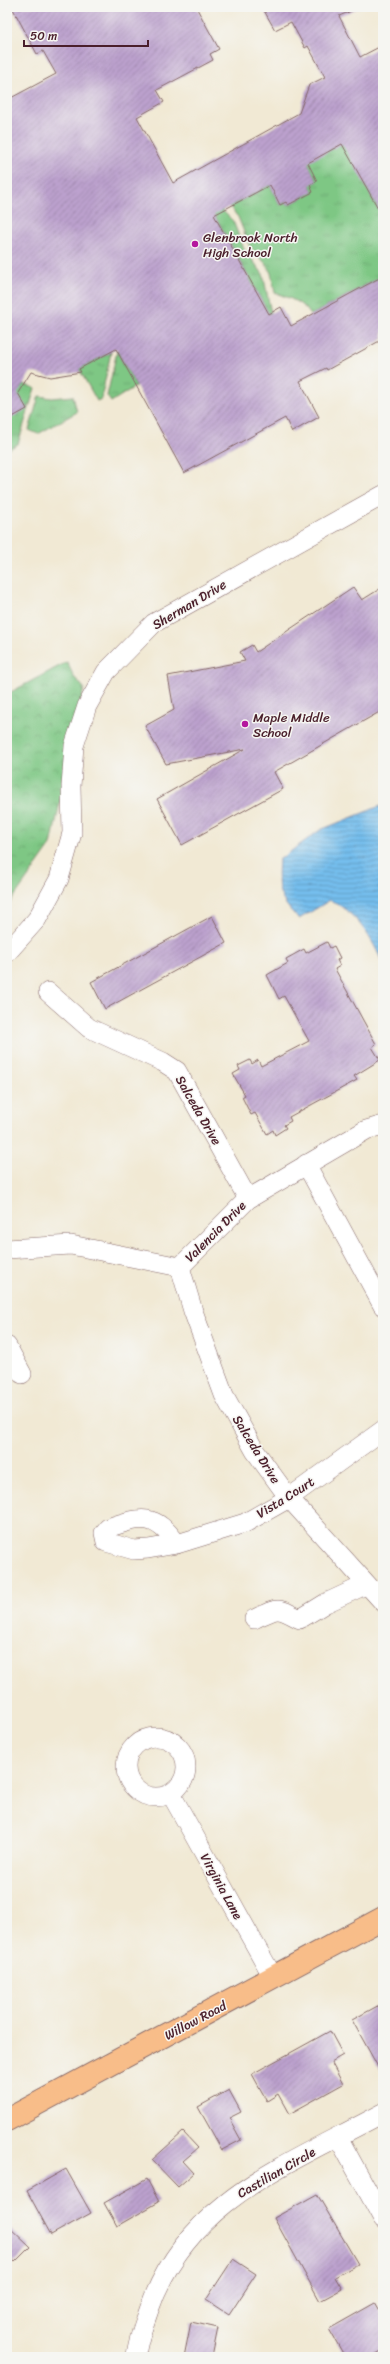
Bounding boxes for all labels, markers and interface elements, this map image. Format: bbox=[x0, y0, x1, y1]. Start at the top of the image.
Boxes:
scale bar bbox=[24, 22, 148, 48]
text: 50 m bbox=[30, 25, 57, 47]
place label: Glenbrook North High School bbox=[203, 226, 298, 264]
marker: Glenbrook North High School bbox=[190, 239, 200, 249]
street label: Sherman Drive bbox=[148, 573, 231, 636]
place label: Maple Middle School bbox=[253, 706, 330, 744]
marker: Maple Middle School bbox=[240, 719, 250, 729]
street label: Salceda Drive bbox=[169, 1071, 228, 1150]
street label: Valencia Drive bbox=[179, 1195, 252, 1268]
street label: Salceda Drive bbox=[226, 1410, 287, 1489]
street label: Vista Court bbox=[251, 1470, 319, 1525]
street label: Virginia Lane bbox=[194, 1849, 249, 1924]
street label: Willow Road bbox=[160, 1994, 232, 2046]
street label: Castilian Circle bbox=[233, 2141, 320, 2204]

